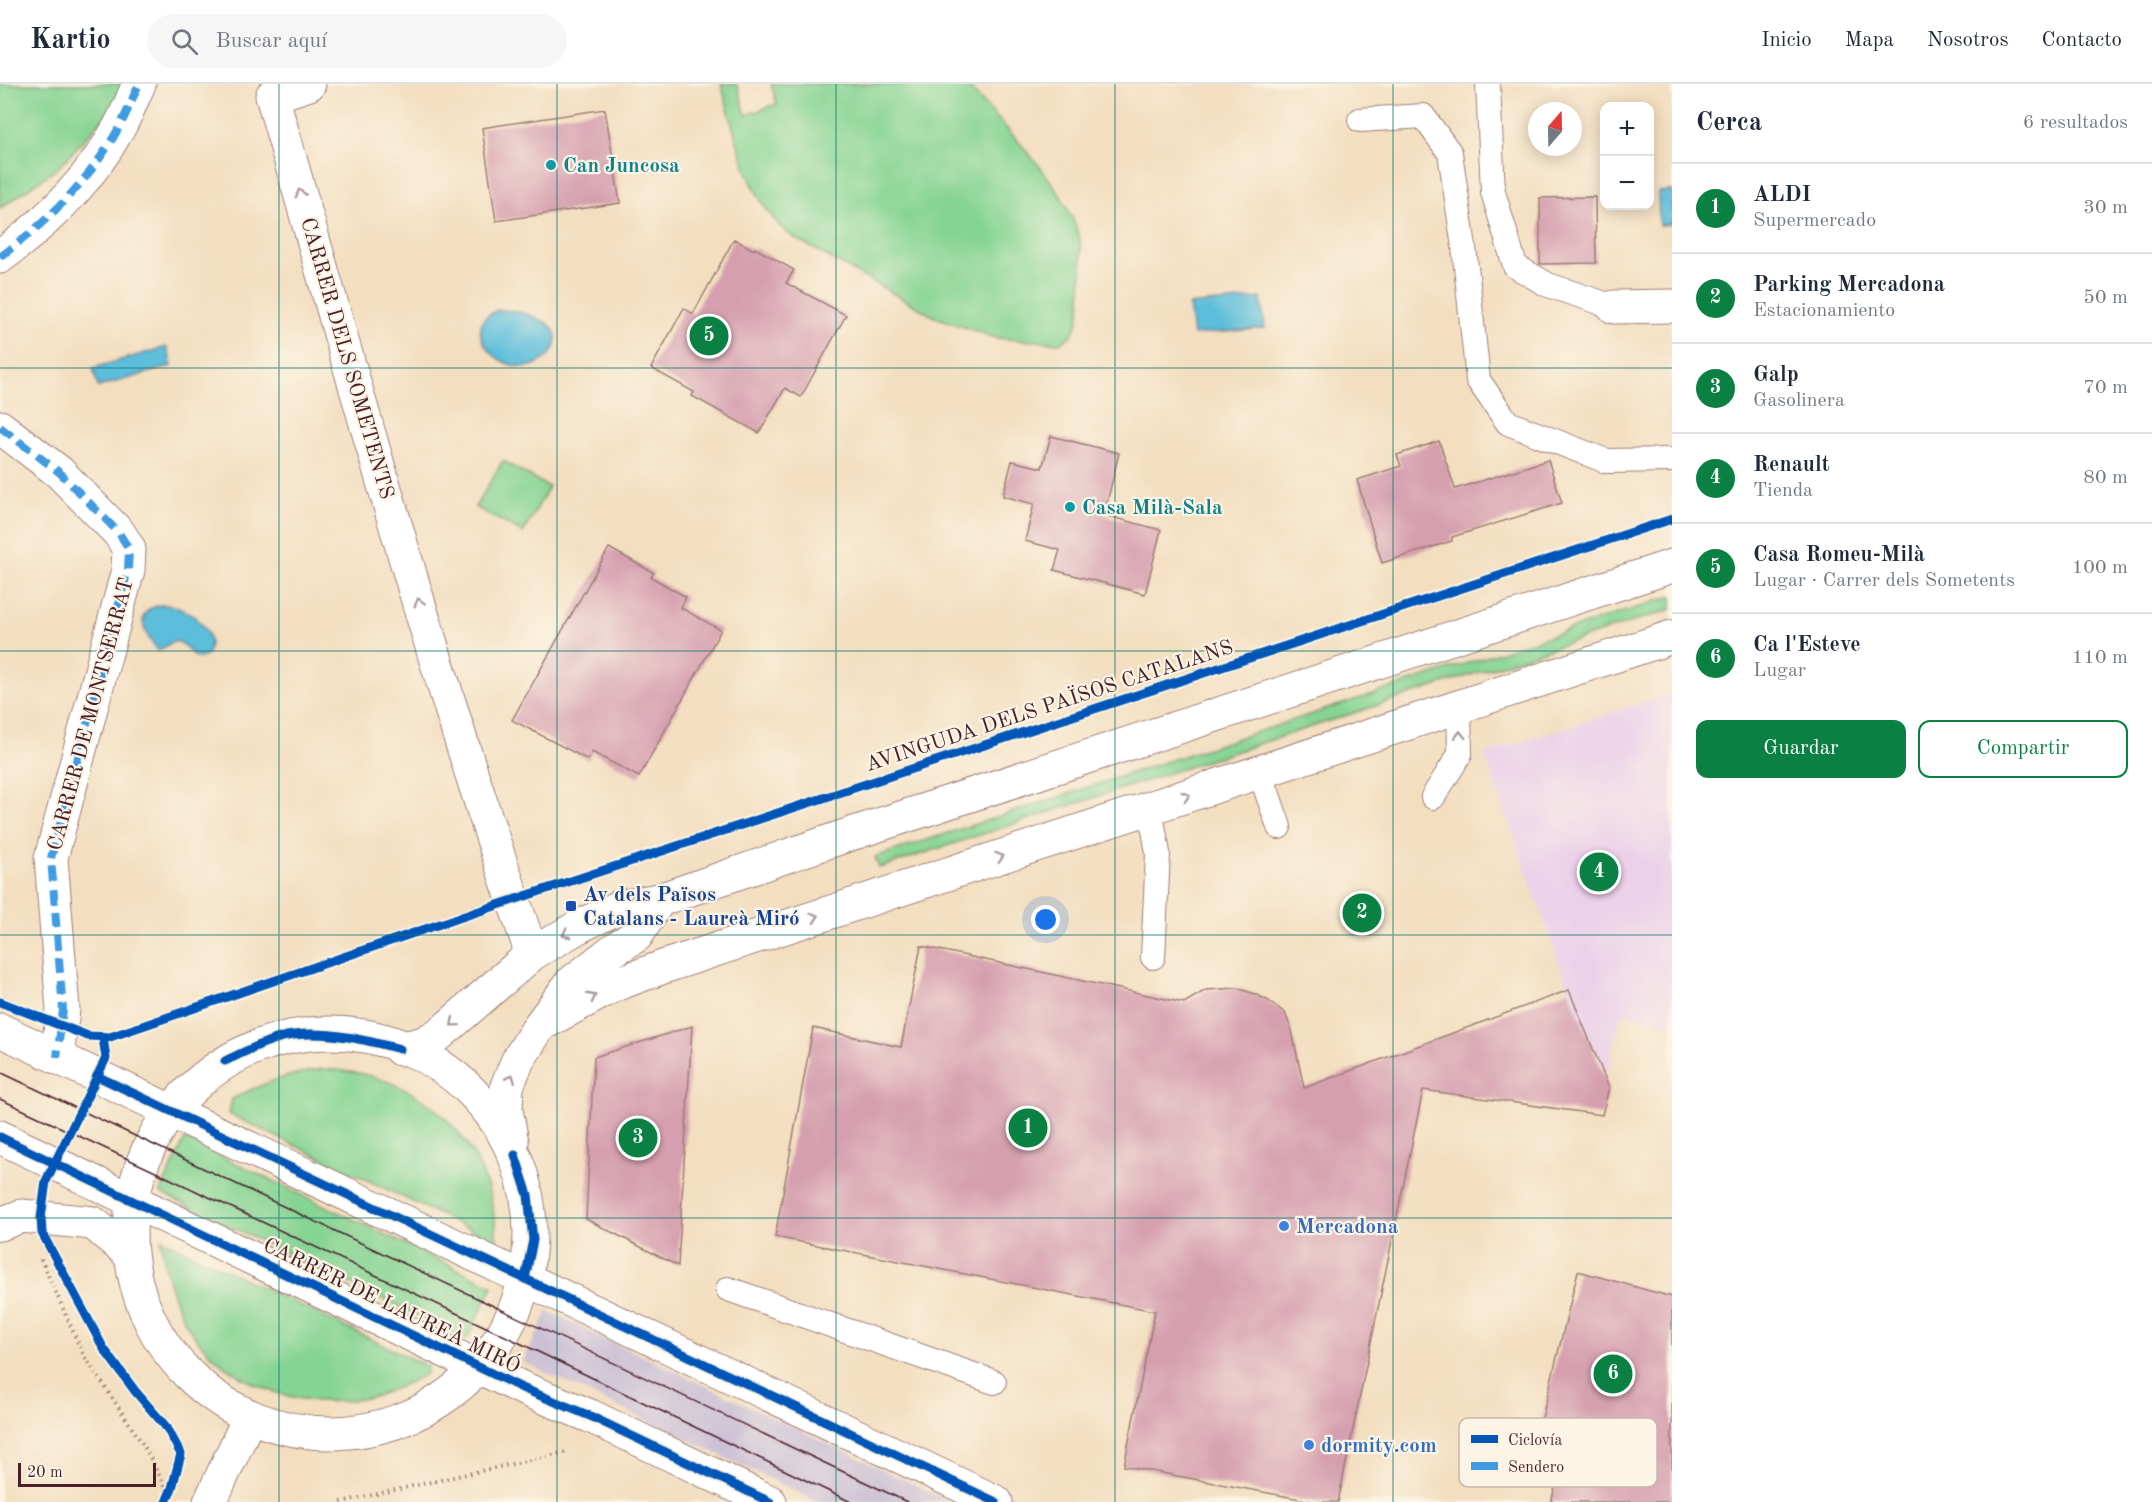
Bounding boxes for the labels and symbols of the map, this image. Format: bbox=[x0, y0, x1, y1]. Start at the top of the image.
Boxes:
north arrow bbox=[1528, 102, 1582, 156]
place label: Can Juncosa bbox=[563, 156, 680, 177]
marker: Can Juncosa bbox=[544, 158, 558, 172]
one-way arrow bbox=[295, 188, 307, 199]
street label: CARRER DELS SOMETENTS bbox=[296, 215, 397, 502]
pin: 5 bbox=[690, 314, 728, 358]
place label: Casa Milà-Sala bbox=[1082, 498, 1223, 519]
marker: Casa Milà-Sala bbox=[1063, 500, 1077, 514]
street label: CARRER DE MONTSERRAT bbox=[45, 576, 138, 853]
one-way arrow bbox=[414, 597, 426, 608]
street label: AVINGUDA DELS PAÏSOS CATALANS bbox=[862, 633, 1236, 776]
one-way arrow bbox=[1453, 730, 1466, 739]
one-way arrow bbox=[1180, 791, 1191, 803]
pin: 4 bbox=[1580, 850, 1618, 894]
one-way arrow bbox=[994, 851, 1005, 864]
place label: Av dels Països Catalans - Laureà Miró bbox=[583, 885, 800, 930]
pin: 2 bbox=[1342, 890, 1382, 936]
marker: Av dels Països Catalans - Laureà Miró bbox=[564, 899, 578, 913]
your location bbox=[1031, 905, 1060, 934]
one-way arrow bbox=[809, 912, 820, 924]
one-way arrow bbox=[561, 927, 572, 938]
one-way arrow bbox=[586, 993, 597, 1004]
one-way arrow bbox=[450, 1015, 461, 1026]
one-way arrow bbox=[504, 1073, 516, 1084]
pin: 1 bbox=[1008, 1106, 1048, 1150]
pin: 3 bbox=[618, 1116, 658, 1160]
place label: Mercadona bbox=[1296, 1217, 1399, 1238]
marker: Mercadona bbox=[1277, 1219, 1291, 1233]
street label: CARRER DE LAUREÀ MIRÓ bbox=[260, 1230, 525, 1378]
pin: 6 bbox=[1594, 1352, 1632, 1396]
legend bbox=[1459, 1418, 1657, 1487]
text: Ciclovía bbox=[1508, 1433, 1562, 1449]
place label: dormity.com bbox=[1321, 1436, 1437, 1457]
marker: dormity.com bbox=[1302, 1438, 1316, 1452]
scale bar bbox=[18, 1460, 156, 1488]
text: Sendero bbox=[1508, 1460, 1564, 1476]

